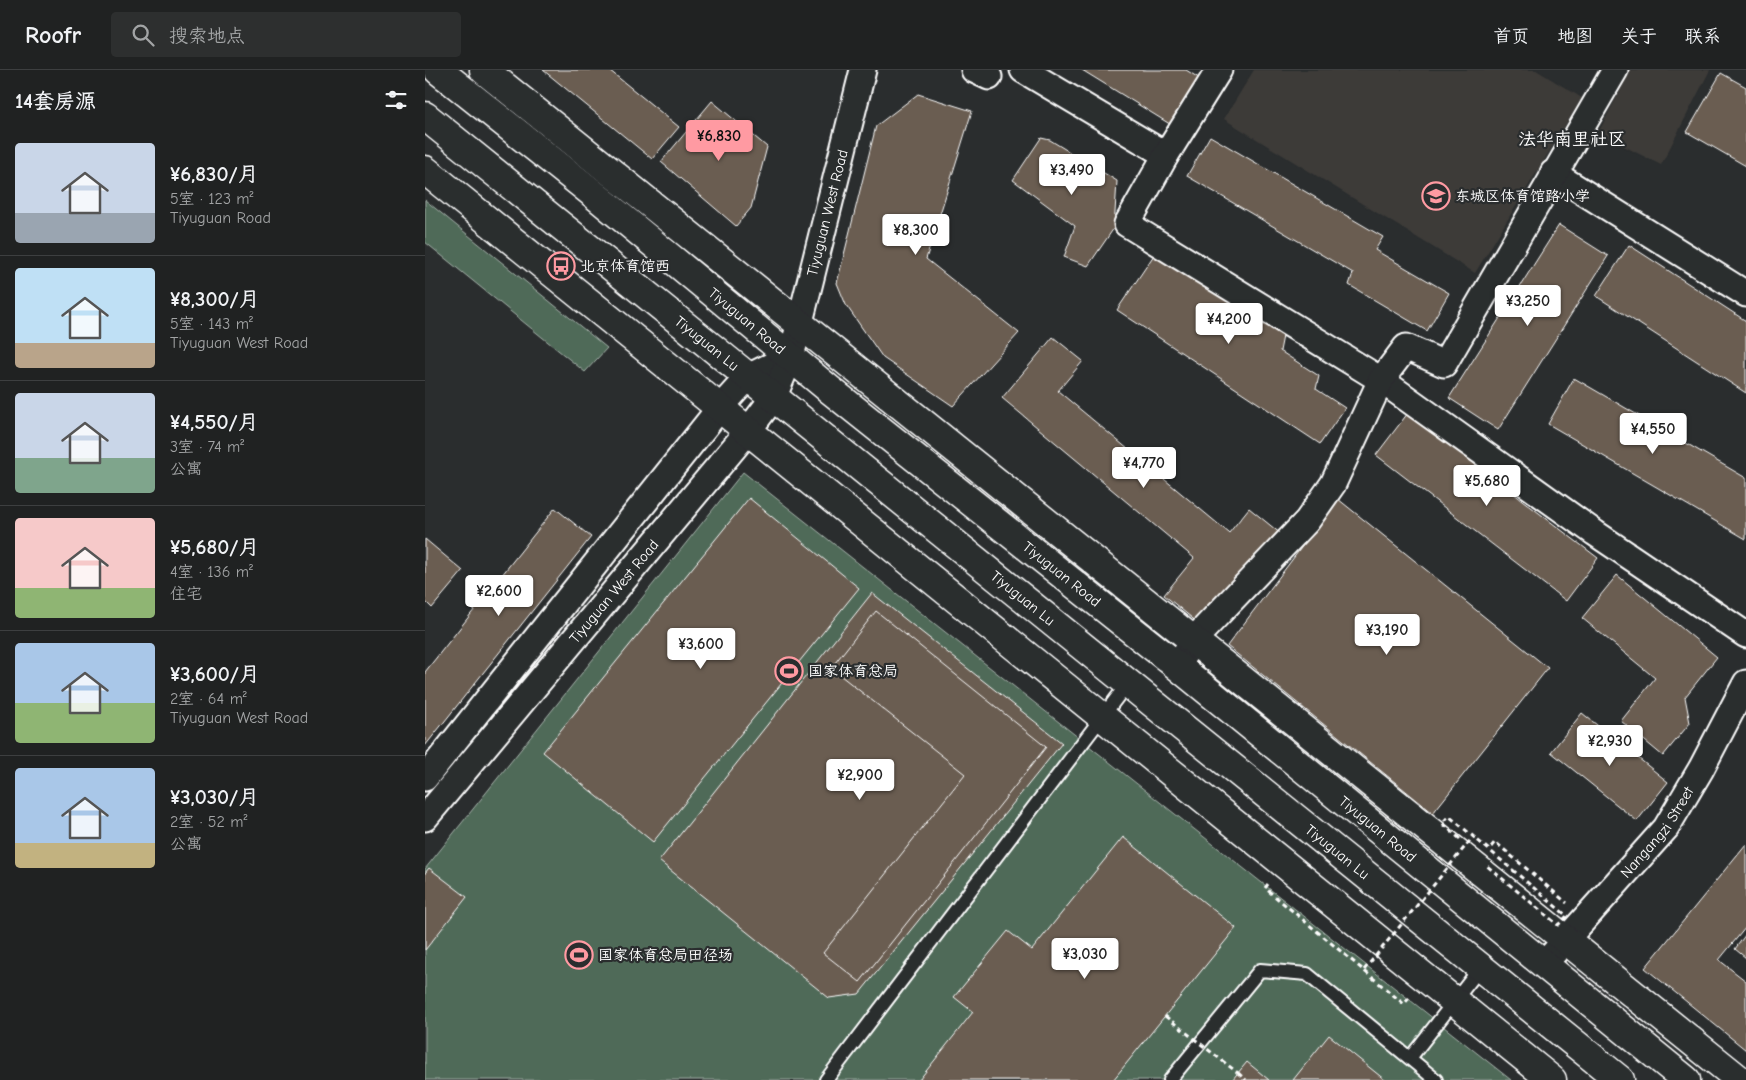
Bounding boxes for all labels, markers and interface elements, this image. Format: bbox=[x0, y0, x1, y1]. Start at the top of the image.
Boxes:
search box bbox=[111, 12, 461, 57]
text: Roofr bbox=[25, 21, 81, 49]
icon: search bbox=[129, 21, 157, 49]
text: 搜索地点 bbox=[169, 25, 245, 47]
text: 首页 bbox=[1493, 26, 1529, 47]
text: 地图 bbox=[1557, 26, 1593, 47]
text: 关于 bbox=[1621, 26, 1657, 47]
text: 联系 bbox=[1685, 26, 1721, 47]
icon: filters bbox=[382, 86, 410, 114]
text: 14套房源 bbox=[15, 89, 96, 113]
pin: ¥6,830 bbox=[678, 119, 760, 162]
text: ¥6,830 bbox=[697, 127, 741, 145]
district label: 法华南里社区 bbox=[1518, 129, 1626, 150]
street label: Tiyuguan West Road bbox=[803, 148, 852, 278]
pin: ¥3,490 bbox=[1031, 154, 1113, 196]
text: ¥3,490 bbox=[1050, 161, 1094, 179]
text: ¥6,830/月 bbox=[170, 162, 259, 186]
icon: home bbox=[55, 163, 115, 223]
school or university icon: 东城区体育馆路小学 bbox=[1421, 181, 1451, 211]
place label: 东城区体育馆路小学 bbox=[1455, 187, 1590, 205]
text: 5室 · 123 m² bbox=[170, 190, 254, 208]
text: Tiyuguan Road bbox=[170, 209, 271, 227]
pin: ¥8,300 bbox=[875, 214, 957, 256]
text: ¥8,300 bbox=[893, 221, 939, 239]
bus stop icon: 北京体育馆西 bbox=[546, 251, 576, 281]
place label: 北京体育馆西 bbox=[580, 257, 670, 275]
street label: Tiyuguan Road bbox=[705, 284, 789, 358]
pin: ¥3,250 bbox=[1487, 284, 1569, 327]
text: ¥8,300/月 bbox=[170, 287, 260, 311]
icon: home bbox=[55, 288, 115, 348]
text: ¥3,250 bbox=[1506, 292, 1550, 310]
pin: ¥4,200 bbox=[1188, 302, 1270, 345]
text: ¥4,200 bbox=[1207, 310, 1251, 328]
street label: Tiyuguan Lu bbox=[671, 312, 742, 375]
text: 5室 · 143 m² bbox=[170, 315, 253, 333]
text: Tiyuguan West Road bbox=[170, 334, 308, 352]
text: ¥4,550/月 bbox=[170, 410, 259, 434]
pin: ¥4,550 bbox=[1612, 412, 1694, 455]
icon: home bbox=[55, 413, 115, 473]
text: ¥4,550 bbox=[1631, 420, 1675, 438]
text: 3室 · 74 m² bbox=[170, 438, 244, 456]
pin: ¥4,770 bbox=[1103, 446, 1185, 489]
text: ¥4,770 bbox=[1123, 454, 1165, 472]
text: 公寓 bbox=[170, 460, 202, 478]
pin: ¥5,680 bbox=[1446, 464, 1528, 507]
text: ¥5,680 bbox=[1464, 472, 1510, 490]
text: ¥5,680/月 bbox=[170, 535, 259, 559]
street label: Tiyuguan West Road bbox=[566, 536, 663, 647]
icon: home bbox=[55, 538, 115, 598]
street label: Tiyuguan Road bbox=[1019, 538, 1104, 611]
text: 4室 · 136 m² bbox=[170, 563, 253, 581]
street label: Tiyuguan Lu bbox=[987, 567, 1058, 629]
pin: ¥2,600 bbox=[458, 574, 540, 617]
text: ¥2,600 bbox=[476, 582, 522, 600]
text: 住宅 bbox=[170, 585, 202, 603]
pin: ¥3,190 bbox=[1346, 614, 1428, 656]
text: ¥3,190 bbox=[1366, 621, 1408, 639]
pin: ¥3,600 bbox=[660, 628, 742, 670]
text: ¥3,600 bbox=[678, 635, 724, 653]
sports icon: 国家体育总局 bbox=[774, 656, 804, 686]
text: ¥3,600/月 bbox=[170, 662, 260, 686]
place label: 国家体育总局 bbox=[808, 662, 898, 680]
icon: home bbox=[55, 663, 115, 723]
text: 2室 · 64 m² bbox=[170, 690, 247, 708]
text: Tiyuguan West Road bbox=[170, 709, 308, 727]
pin: ¥2,930 bbox=[1569, 724, 1651, 767]
text: ¥2,930 bbox=[1588, 732, 1632, 750]
pin: ¥2,900 bbox=[819, 758, 901, 801]
text: ¥2,900 bbox=[837, 766, 883, 784]
street label: Nangangzi Street bbox=[1617, 783, 1698, 882]
text: ¥3,030/月 bbox=[170, 785, 259, 809]
icon: home bbox=[55, 788, 115, 848]
street label: Tiyuguan Road bbox=[1335, 792, 1420, 866]
text: 2室 · 52 m² bbox=[170, 813, 247, 831]
street label: Tiyuguan Lu bbox=[1301, 821, 1373, 883]
text: 公寓 bbox=[170, 835, 202, 853]
pin: ¥3,030 bbox=[1044, 938, 1126, 980]
sports icon: 国家体育总局田径场 bbox=[564, 940, 594, 970]
text: ¥3,030 bbox=[1062, 945, 1108, 963]
place label: 国家体育总局田径场 bbox=[598, 946, 733, 964]

